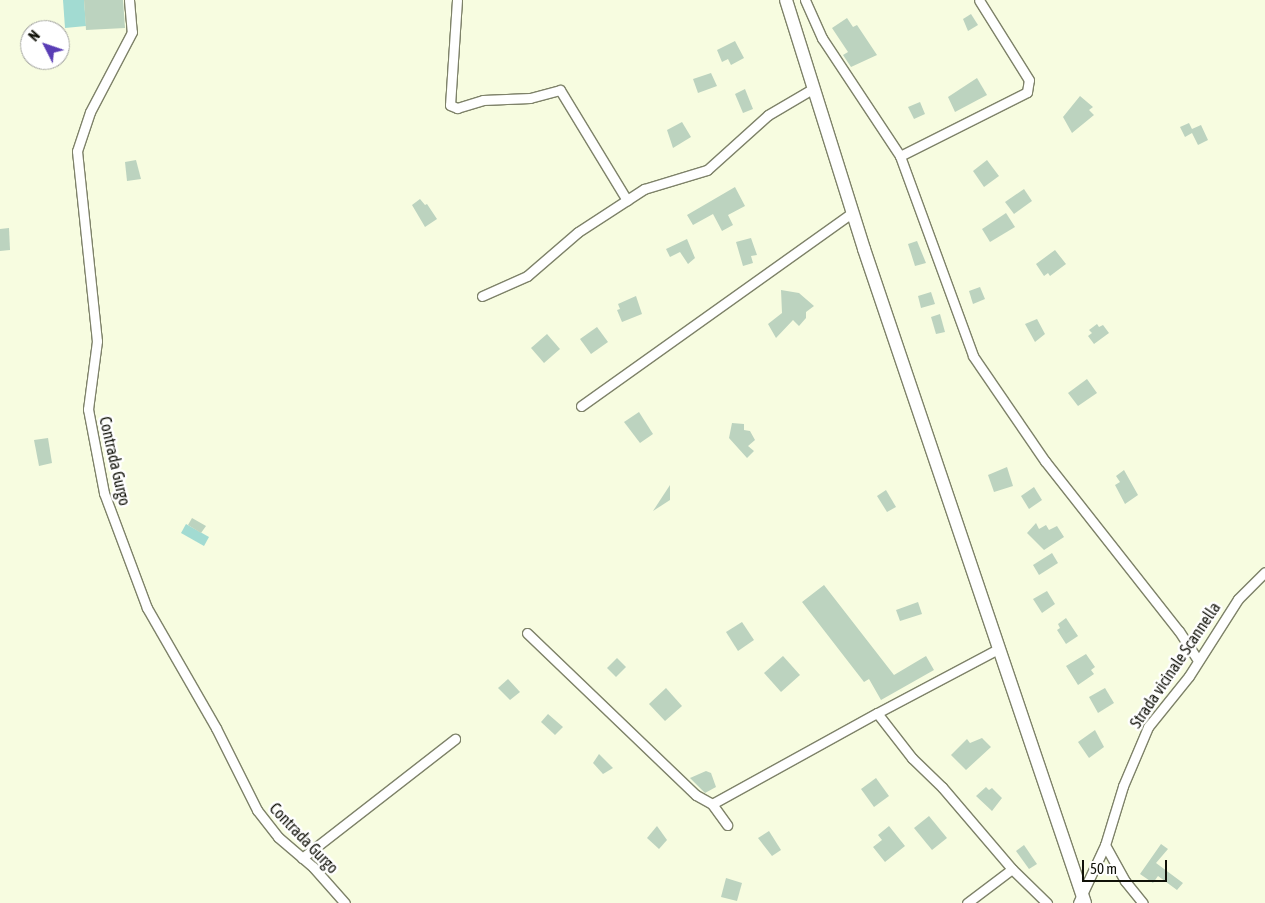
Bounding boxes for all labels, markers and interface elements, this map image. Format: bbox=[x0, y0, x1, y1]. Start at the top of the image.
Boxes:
north arrow bbox=[20, 20, 70, 70]
text: N bbox=[26, 27, 43, 44]
street label: Contrada Gurgo bbox=[95, 415, 135, 507]
street label: Strada vicinale Scannella bbox=[1126, 598, 1224, 732]
street label: Contrada Gurgo bbox=[266, 799, 342, 877]
scale bar bbox=[1085, 850, 1170, 882]
text: 50 m bbox=[1090, 860, 1117, 877]

